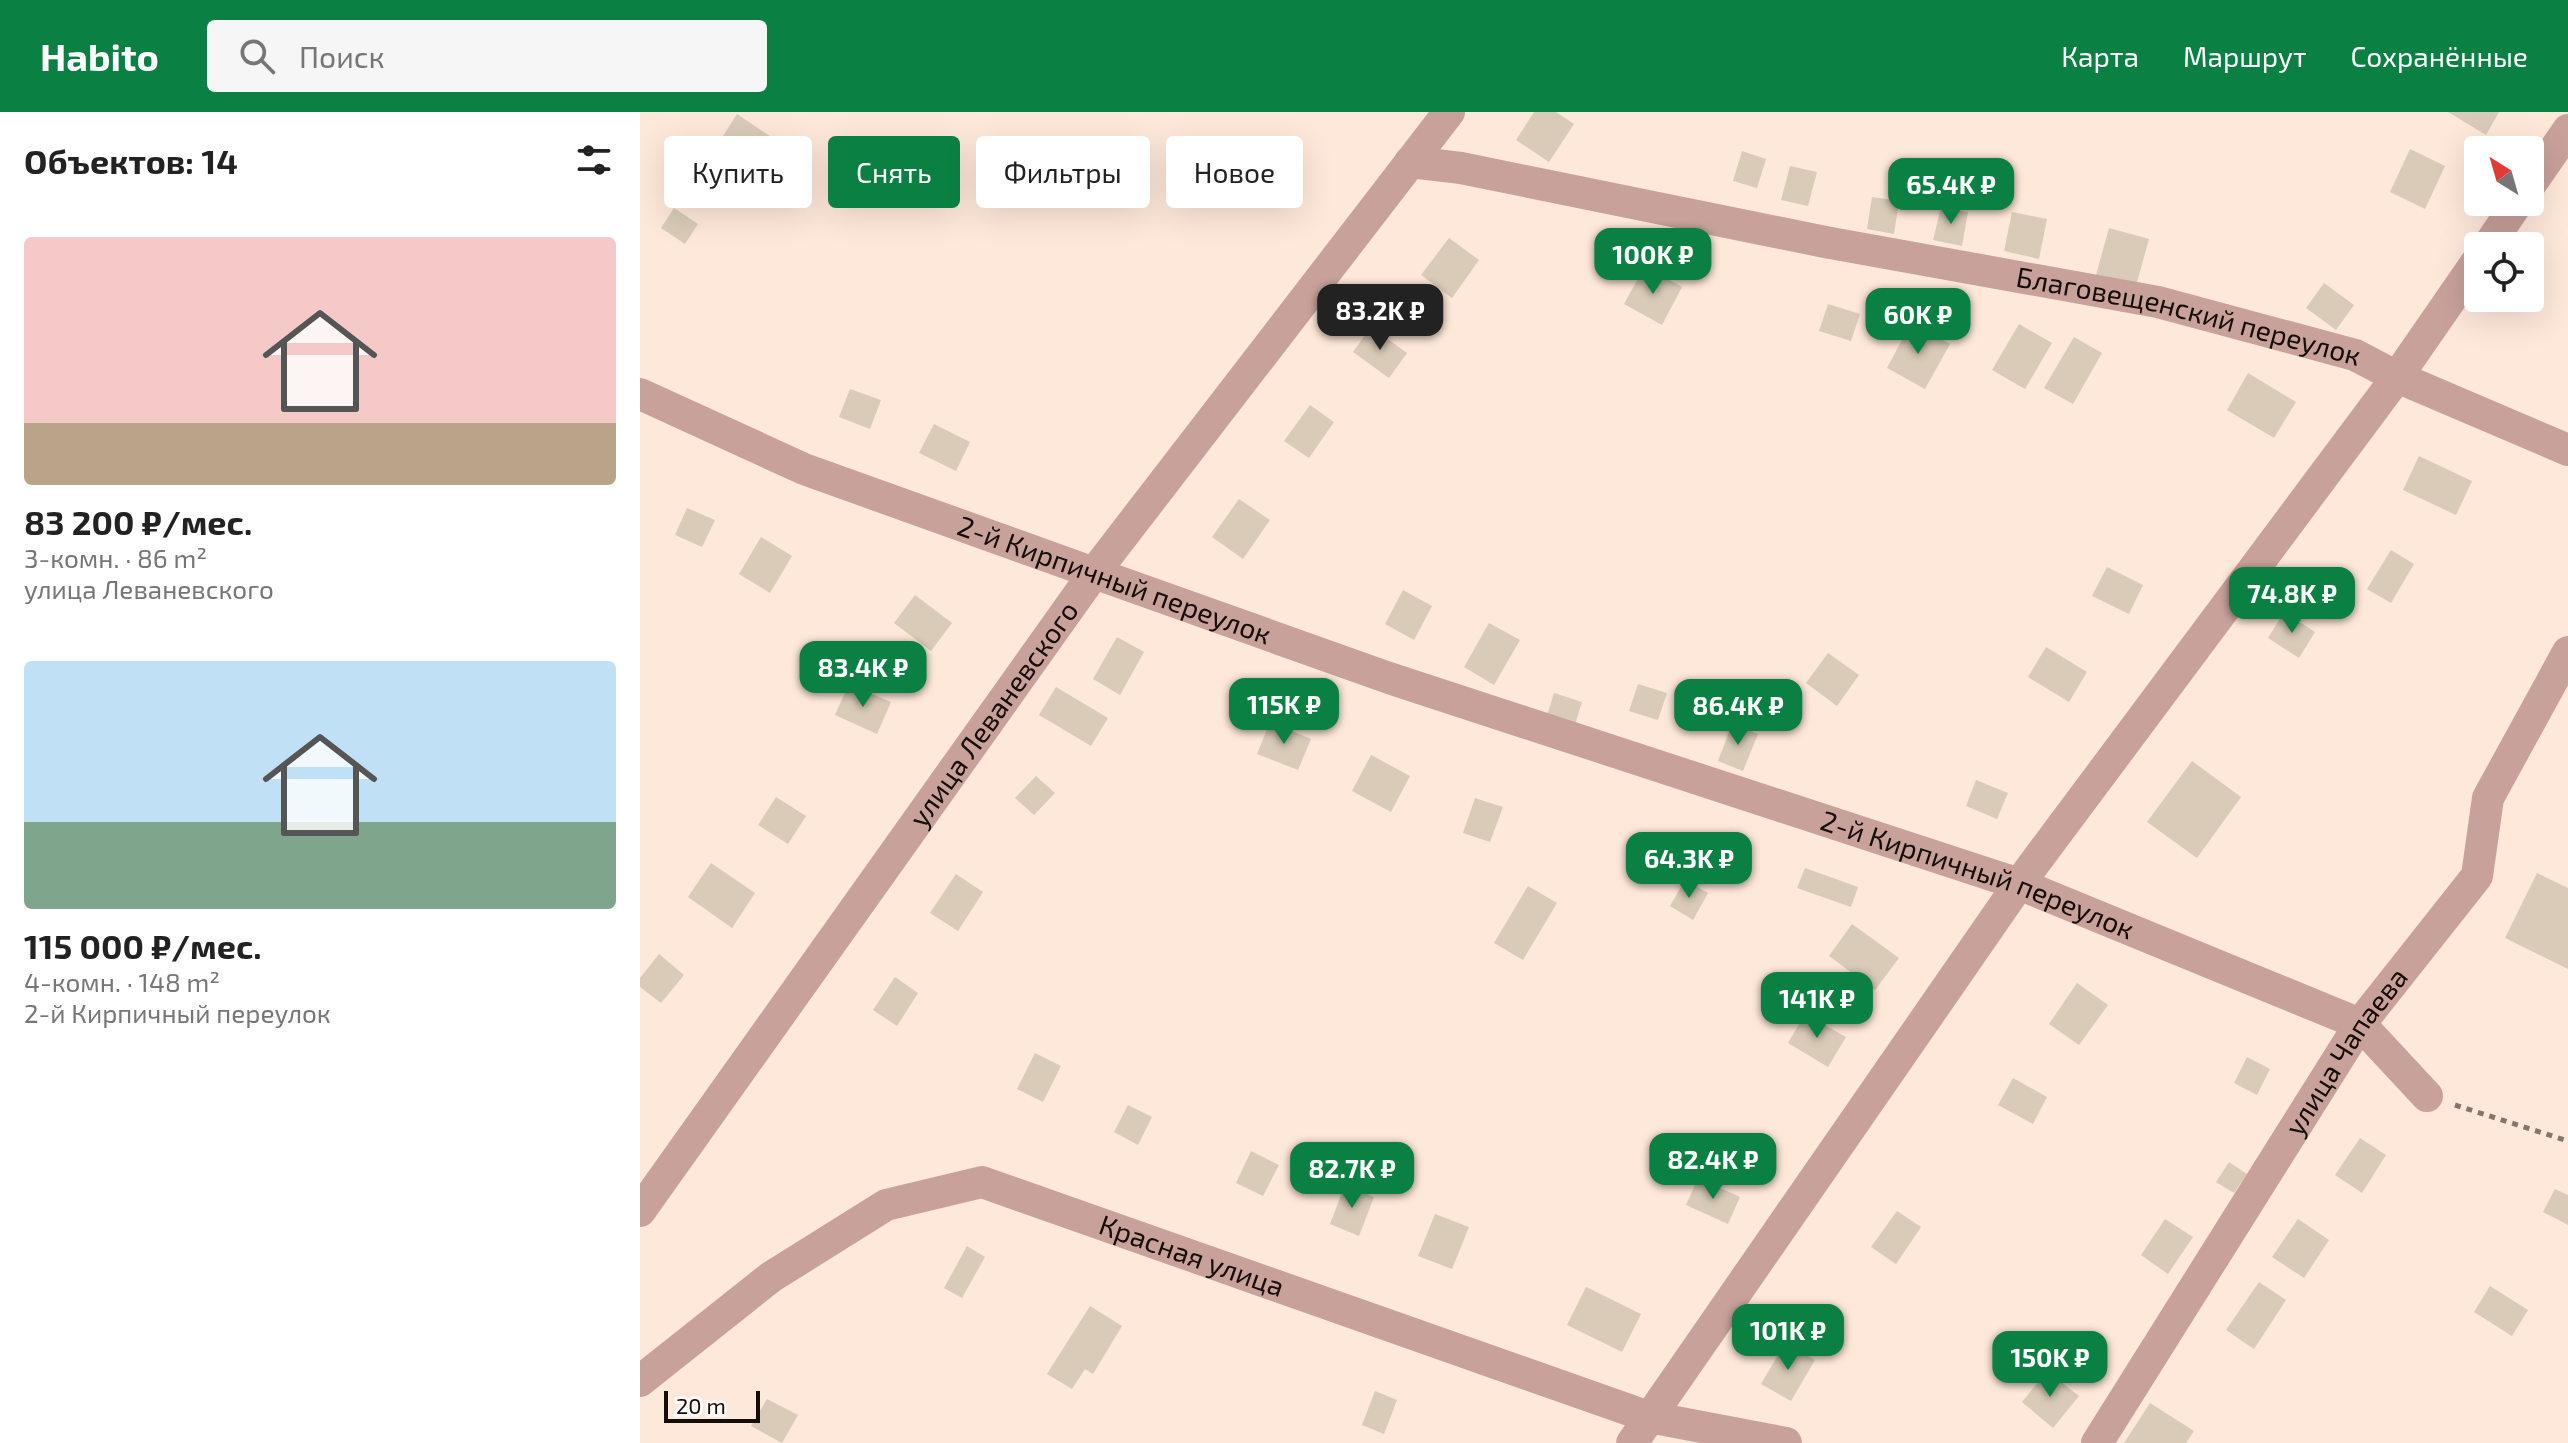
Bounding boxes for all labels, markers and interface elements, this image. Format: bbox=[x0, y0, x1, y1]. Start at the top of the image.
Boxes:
search box bbox=[207, 20, 767, 92]
text: Habito bbox=[40, 33, 159, 79]
icon: search bbox=[235, 34, 279, 78]
text: Поиск bbox=[299, 38, 385, 74]
text: Карта bbox=[2061, 39, 2139, 73]
text: Маршрут bbox=[2183, 39, 2307, 73]
text: Сохранённые bbox=[2351, 39, 2528, 73]
chip: Купить bbox=[664, 136, 812, 208]
chip: Снять bbox=[828, 136, 960, 208]
chip: Фильтры bbox=[976, 136, 1150, 208]
chip: Новое bbox=[1166, 136, 1303, 208]
north arrow bbox=[2464, 136, 2544, 216]
map controls bbox=[2464, 136, 2544, 312]
icon: filters bbox=[572, 138, 616, 182]
text: Объектов: 14 bbox=[24, 140, 238, 181]
pin: 65.4K ₽ bbox=[1877, 158, 2025, 226]
text: 65.4K ₽ bbox=[1906, 168, 1996, 199]
pin: 100K ₽ bbox=[1588, 228, 1718, 296]
button: locate bbox=[2464, 232, 2544, 312]
text: 100K ₽ bbox=[1612, 238, 1694, 269]
street label: Благовещенский переулок bbox=[2014, 259, 2365, 372]
pin: 83.2K ₽ bbox=[1306, 284, 1454, 352]
pin: 60K ₽ bbox=[1862, 288, 1974, 356]
icon: home bbox=[248, 289, 392, 433]
text: 83.2K ₽ bbox=[1335, 294, 1425, 325]
text: 60K ₽ bbox=[1884, 298, 1952, 329]
text: 83 200 ₽/мес. bbox=[24, 501, 252, 542]
street label: 2-й Кирпичный переулок bbox=[953, 508, 1276, 651]
text: 3-комн. · 86 m² bbox=[24, 542, 207, 573]
pin: 74.8K ₽ bbox=[2218, 567, 2366, 635]
text: улица Леваневского bbox=[24, 573, 274, 604]
text: 74.8K ₽ bbox=[2247, 577, 2337, 608]
street label: улица Леваневского bbox=[901, 594, 1085, 833]
pin: 83.4K ₽ bbox=[789, 641, 937, 709]
text: 83.4K ₽ bbox=[818, 651, 908, 682]
pin: 115K ₽ bbox=[1219, 678, 1349, 746]
pin: 86.4K ₽ bbox=[1664, 679, 1812, 747]
text: 115K ₽ bbox=[1247, 688, 1321, 719]
text: 86.4K ₽ bbox=[1692, 689, 1784, 720]
icon: home bbox=[248, 713, 392, 857]
street label: 2-й Кирпичный переулок bbox=[1817, 802, 2140, 945]
pin: 64.3K ₽ bbox=[1615, 832, 1763, 900]
text: 64.3K ₽ bbox=[1644, 842, 1734, 873]
text: 115 000 ₽/мес. bbox=[24, 925, 262, 966]
street label: улица Чапаева bbox=[2277, 960, 2414, 1141]
text: 4-комн. · 148 m² bbox=[24, 966, 220, 997]
pin: 141K ₽ bbox=[1752, 972, 1882, 1040]
text: 141K ₽ bbox=[1779, 982, 1855, 1013]
text: 2-й Кирпичный переулок bbox=[24, 997, 331, 1028]
pin: 82.4K ₽ bbox=[1639, 1133, 1787, 1201]
pin: 82.7K ₽ bbox=[1278, 1142, 1426, 1210]
text: 82.4K ₽ bbox=[1667, 1143, 1759, 1174]
text: 82.7K ₽ bbox=[1308, 1152, 1396, 1183]
street label: Красная улица bbox=[1095, 1207, 1289, 1303]
pin: 101K ₽ bbox=[1723, 1304, 1853, 1372]
text: 101K ₽ bbox=[1750, 1314, 1826, 1345]
pin: 150K ₽ bbox=[1985, 1331, 2115, 1399]
text: 150K ₽ bbox=[2010, 1341, 2090, 1372]
scale bar bbox=[664, 1387, 760, 1423]
text: 20 m bbox=[676, 1392, 726, 1418]

